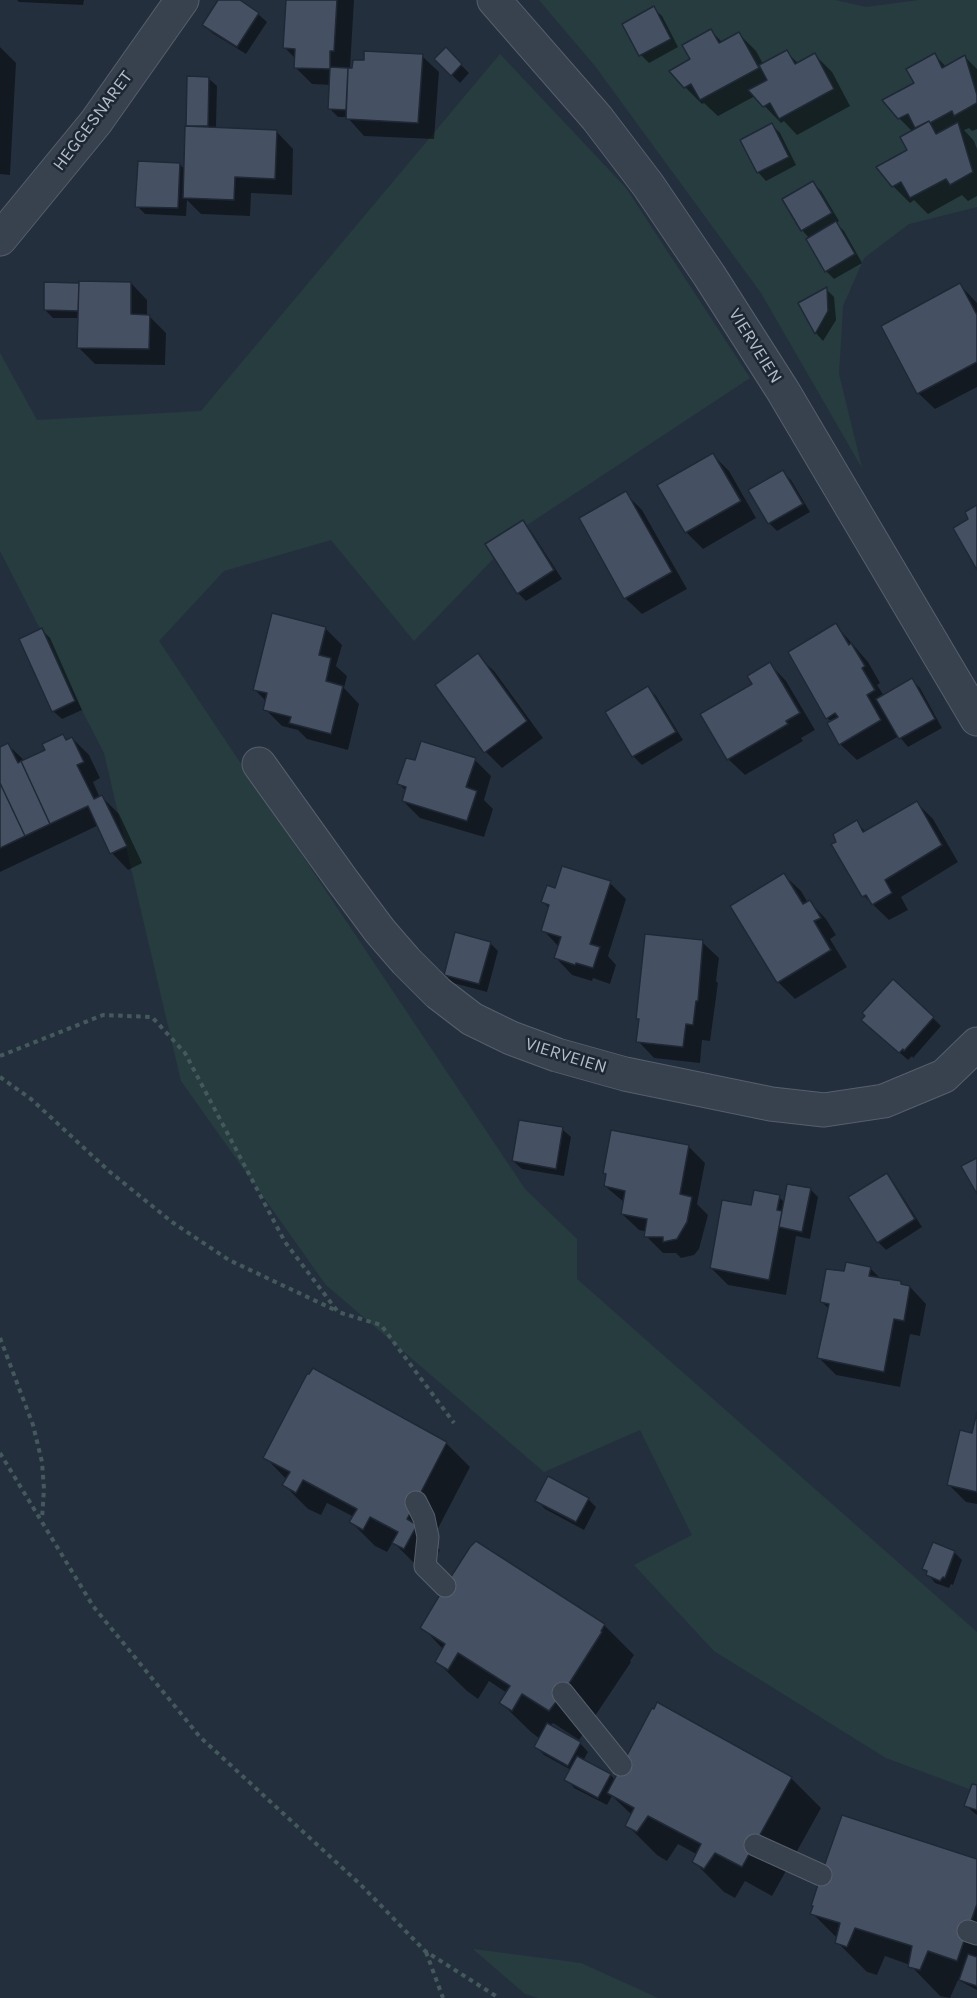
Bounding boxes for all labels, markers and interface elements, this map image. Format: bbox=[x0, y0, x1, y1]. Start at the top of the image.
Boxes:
street label: HEGGESNARET bbox=[49, 67, 137, 175]
street label: VIERVEIEN bbox=[724, 305, 786, 387]
street label: VIERVEIEN bbox=[523, 1033, 609, 1079]

